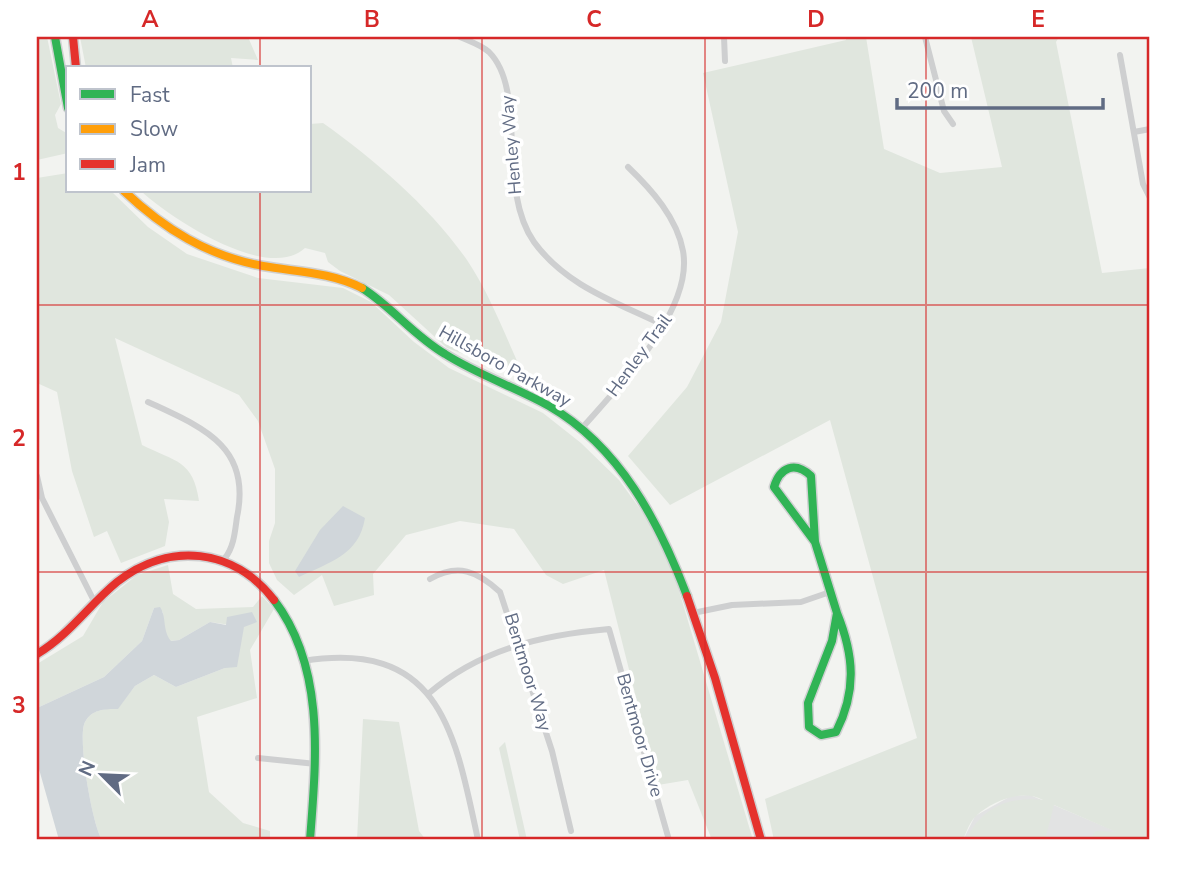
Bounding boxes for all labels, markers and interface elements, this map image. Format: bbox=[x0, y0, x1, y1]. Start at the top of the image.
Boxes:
text: A bbox=[141, 4, 159, 35]
text: B bbox=[364, 4, 380, 35]
text: C bbox=[586, 4, 602, 35]
text: D bbox=[807, 4, 825, 35]
text: E bbox=[1031, 4, 1045, 35]
legend bbox=[66, 66, 312, 192]
scale bar bbox=[897, 66, 1103, 110]
text: 200 m bbox=[907, 77, 968, 105]
text: Fast bbox=[130, 81, 170, 109]
street label: Henley Way bbox=[495, 94, 527, 196]
text: Slow bbox=[130, 115, 179, 143]
text: Jam bbox=[129, 151, 166, 179]
text: 1 bbox=[12, 157, 26, 188]
street label: Henley Trail bbox=[601, 308, 678, 401]
street label: Hillsboro Parkway bbox=[435, 320, 576, 413]
text: 2 bbox=[12, 423, 26, 454]
street label: Bentmoor Way bbox=[499, 610, 558, 735]
street label: Bentmoor Drive bbox=[611, 670, 669, 800]
text: 3 bbox=[12, 690, 26, 721]
north arrow bbox=[66, 740, 136, 810]
text: N bbox=[73, 757, 102, 780]

